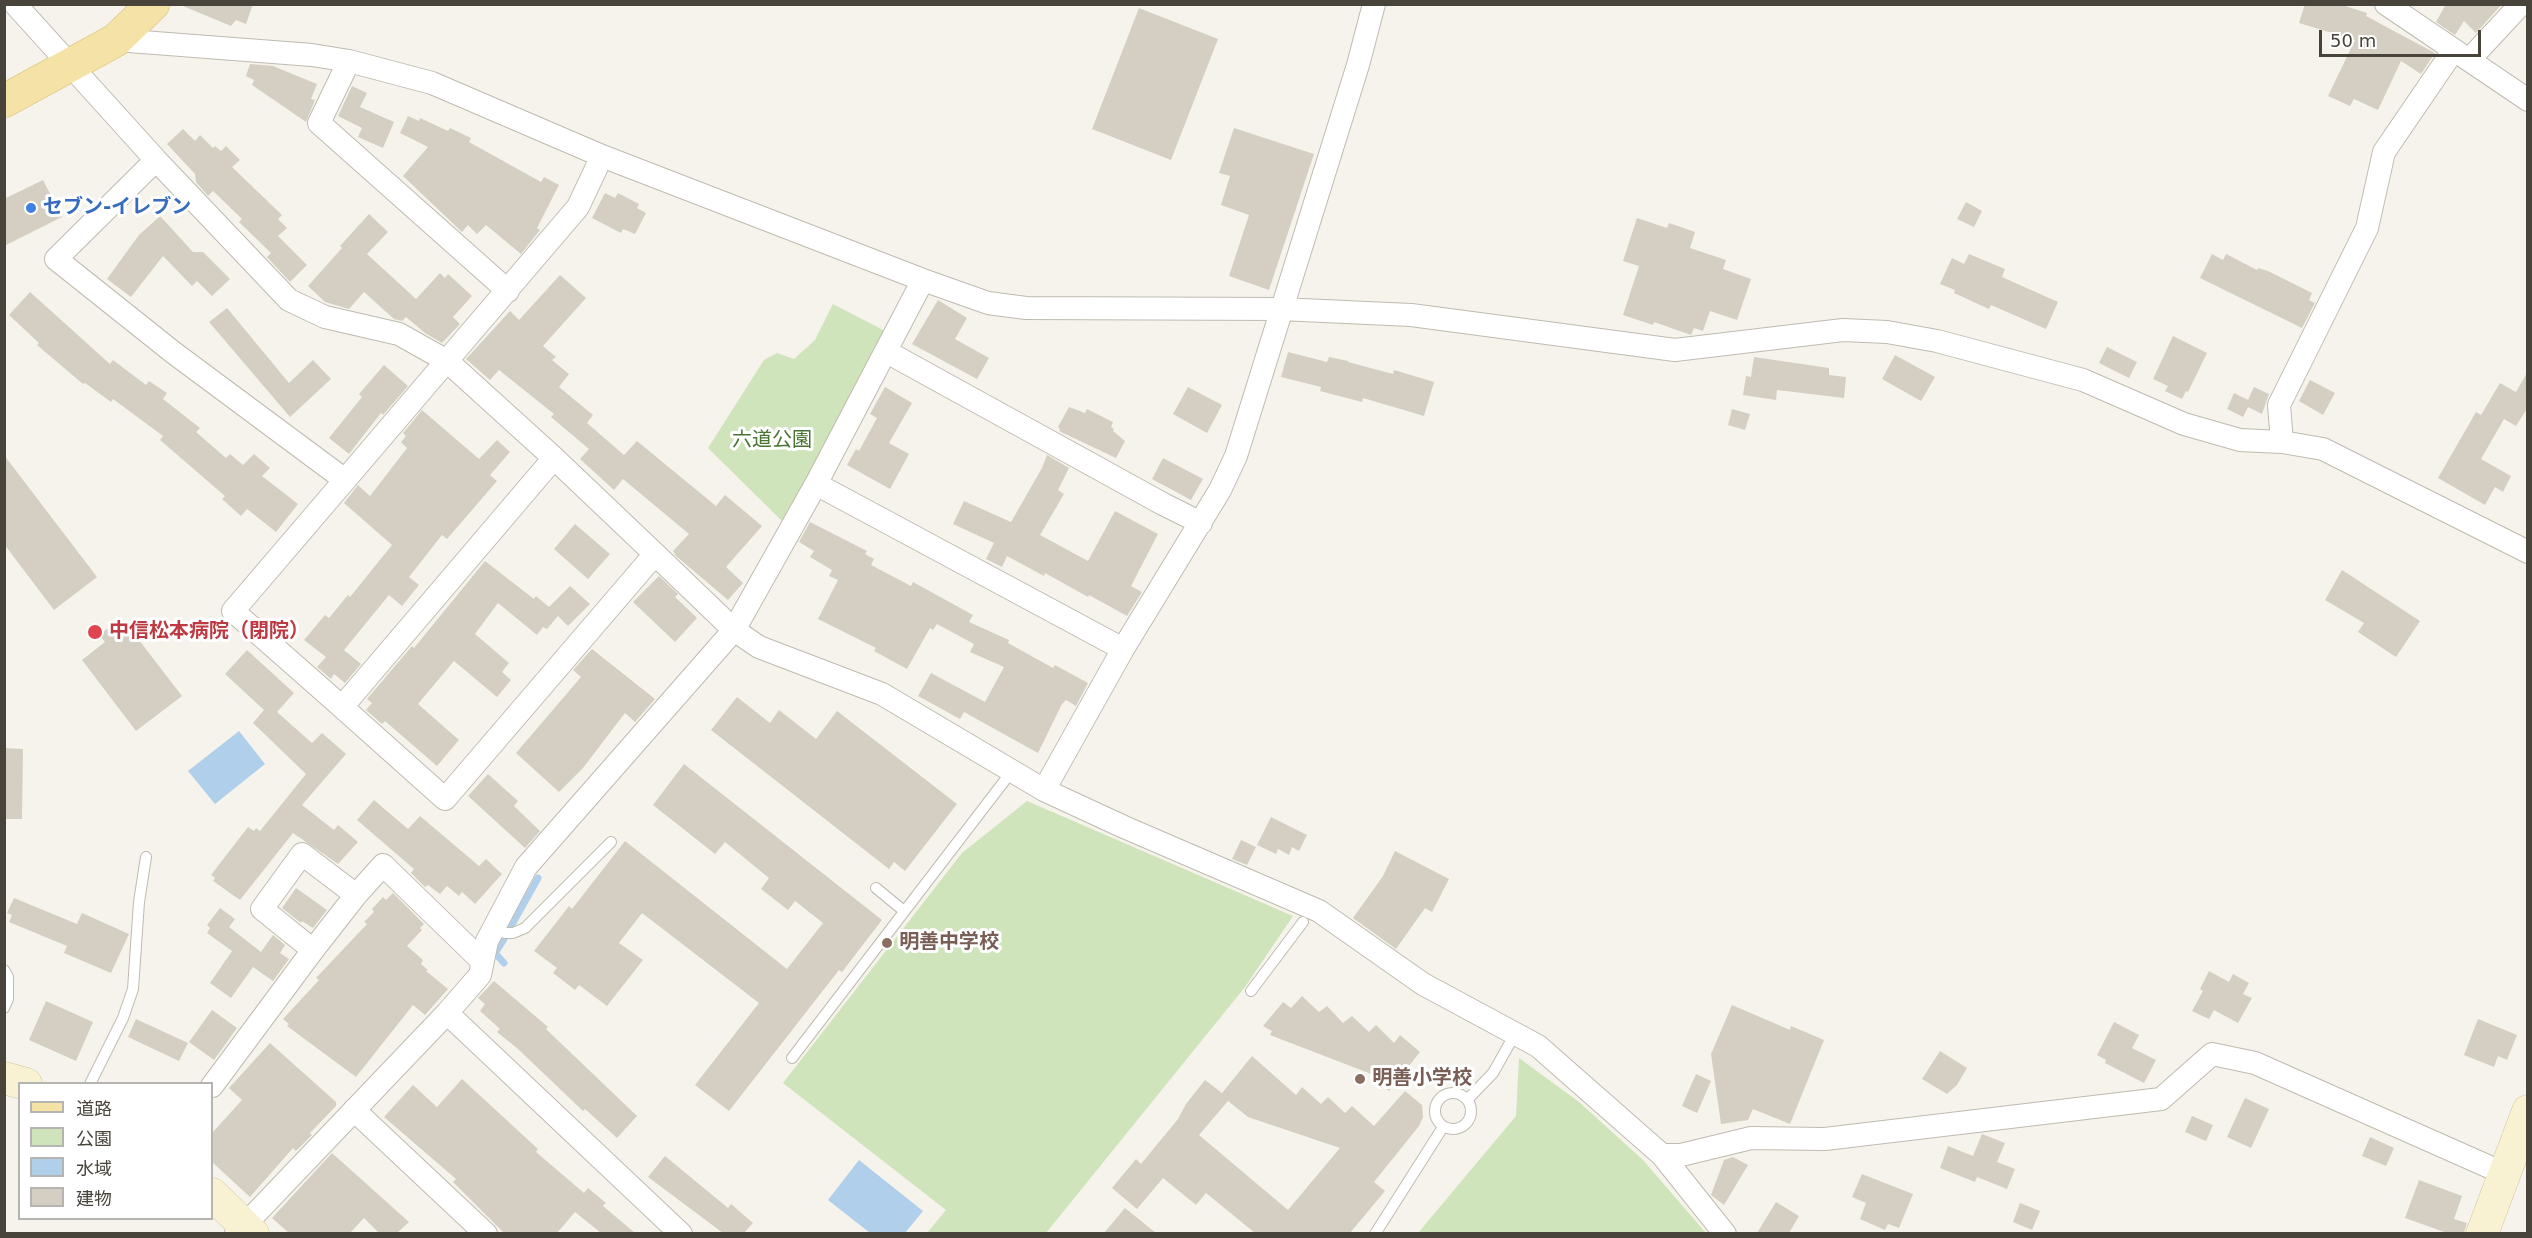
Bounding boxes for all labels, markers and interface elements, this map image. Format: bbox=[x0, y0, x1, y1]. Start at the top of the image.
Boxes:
scale bar bbox=[2322, 18, 2484, 56]
text: 50 m bbox=[2330, 30, 2376, 51]
place label: セブン-イレブン bbox=[43, 196, 191, 220]
marker: セブン-イレブン bbox=[24, 201, 38, 215]
park label: 六道公園 bbox=[732, 429, 812, 453]
place label: 中信松本病院（閉院） bbox=[109, 620, 309, 644]
marker: 中信松本病院（閉院） bbox=[86, 623, 104, 641]
place label: 明善中学校 bbox=[899, 931, 999, 955]
marker: 明善中学校 bbox=[880, 936, 894, 950]
place label: 明善小学校 bbox=[1372, 1067, 1472, 1091]
marker: 明善小学校 bbox=[1353, 1072, 1367, 1086]
legend bbox=[18, 1082, 213, 1220]
text: 道路 bbox=[76, 1098, 112, 1119]
text: 公園 bbox=[76, 1128, 112, 1149]
text: 水域 bbox=[76, 1158, 112, 1179]
text: 建物 bbox=[76, 1188, 112, 1209]

